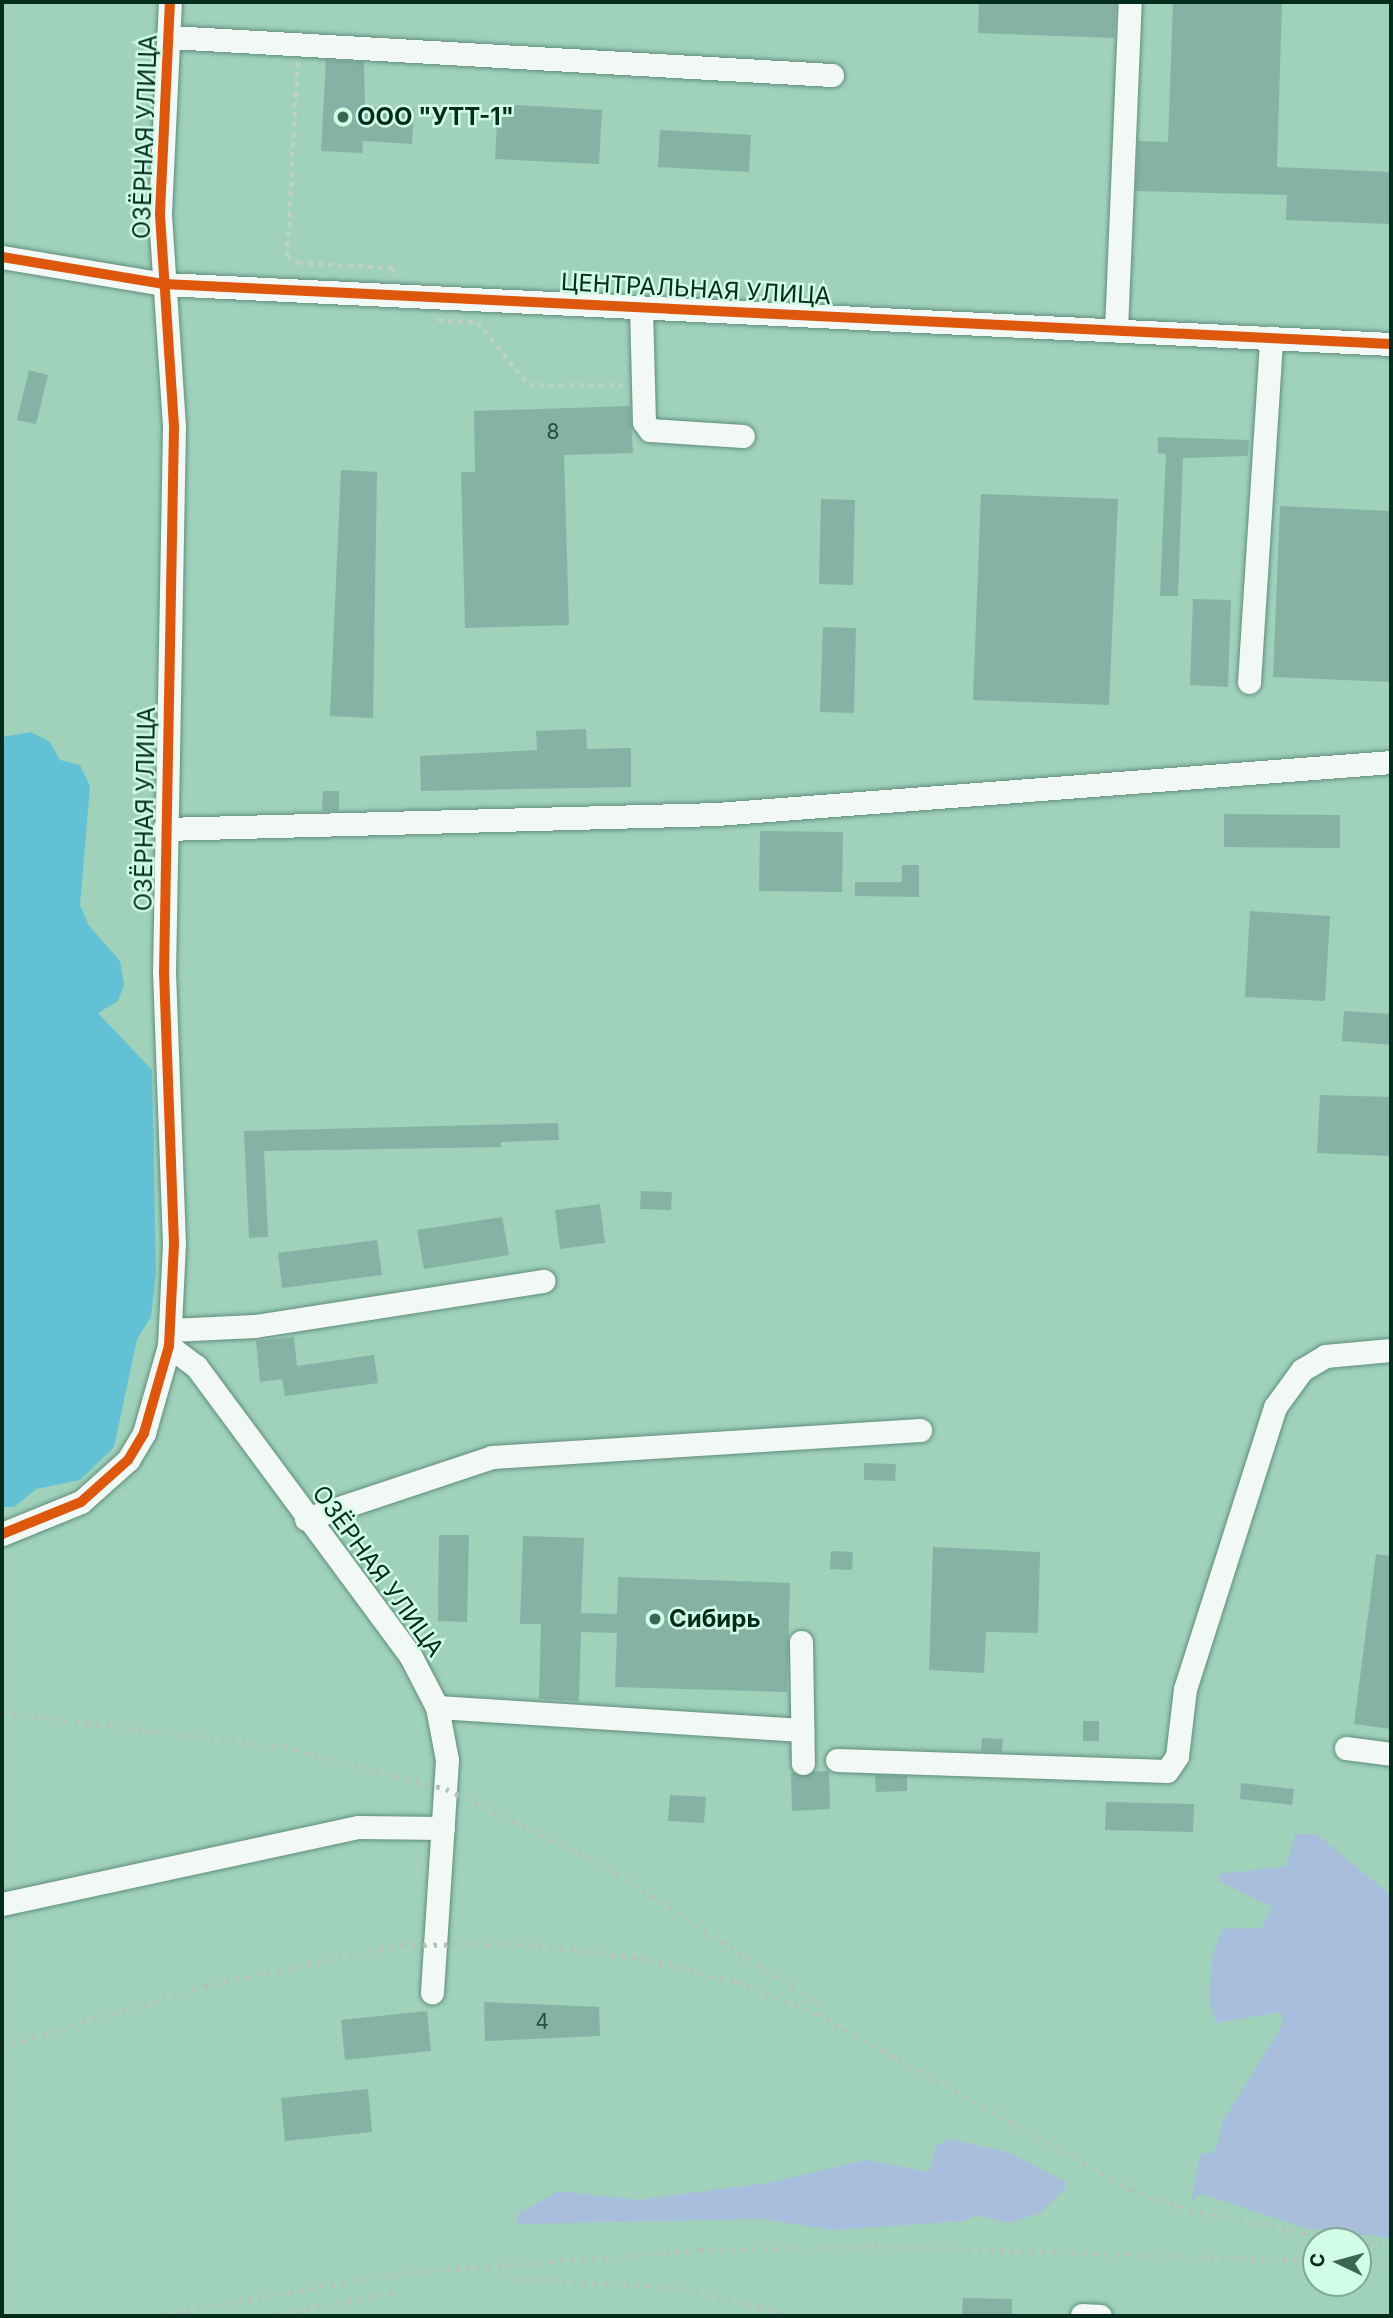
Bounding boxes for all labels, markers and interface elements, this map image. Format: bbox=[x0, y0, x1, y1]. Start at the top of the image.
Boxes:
street label: ОЗЁРНАЯ УЛИЦА bbox=[127, 34, 163, 240]
place label: ООО "УТТ-1" bbox=[357, 103, 514, 131]
marker: ООО "УТТ-1" bbox=[335, 109, 351, 125]
street label: ЦЕНТРАЛЬНАЯ УЛИЦА bbox=[560, 268, 832, 310]
house number: 8 bbox=[547, 419, 559, 445]
street label: ОЗЁРНАЯ УЛИЦА bbox=[129, 707, 161, 911]
street label: ОЗЁРНАЯ УЛИЦА bbox=[306, 1480, 450, 1662]
place label: Сибирь bbox=[669, 1605, 761, 1633]
marker: Сибирь bbox=[647, 1611, 663, 1627]
house number: 4 bbox=[535, 2009, 549, 2035]
north arrow bbox=[1302, 2227, 1372, 2297]
text: С bbox=[1306, 2252, 1330, 2268]

